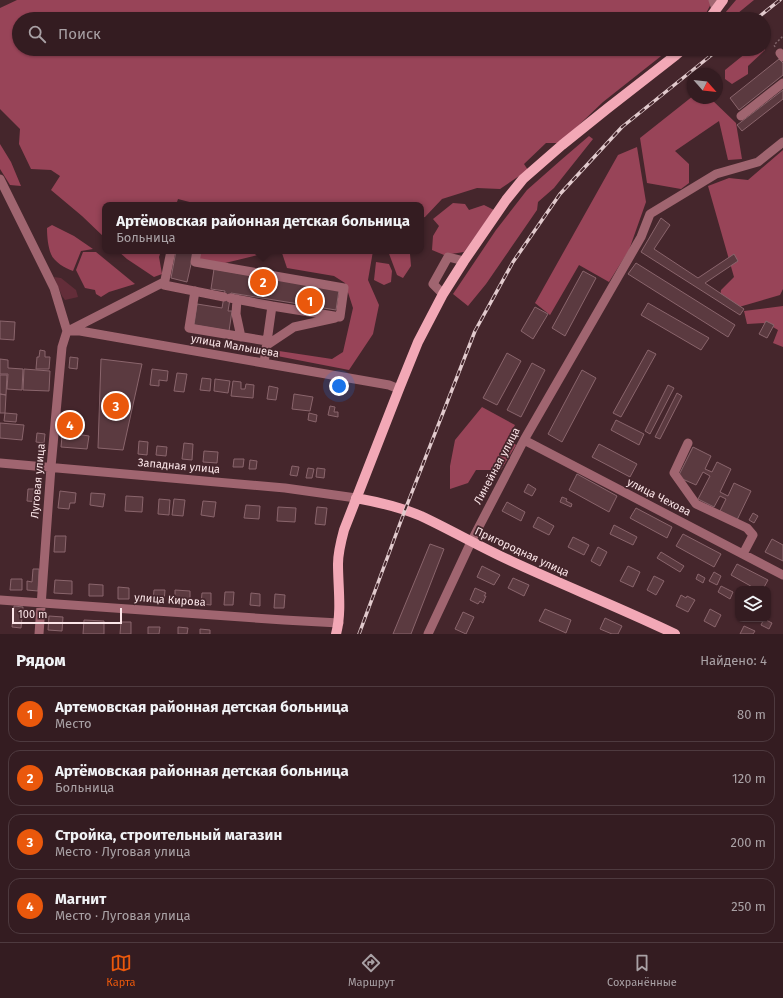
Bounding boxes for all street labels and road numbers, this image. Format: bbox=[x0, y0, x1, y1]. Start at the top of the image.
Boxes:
street label: улица Малышева bbox=[190, 332, 280, 360]
street label: Линейная улица bbox=[471, 425, 523, 507]
street label: Луговая улица bbox=[28, 443, 48, 519]
street label: Западная улица bbox=[137, 456, 221, 476]
street label: улица Чехова bbox=[625, 475, 693, 519]
street label: Пригородная улица bbox=[473, 524, 571, 580]
street label: улица Кирова bbox=[134, 591, 206, 609]

